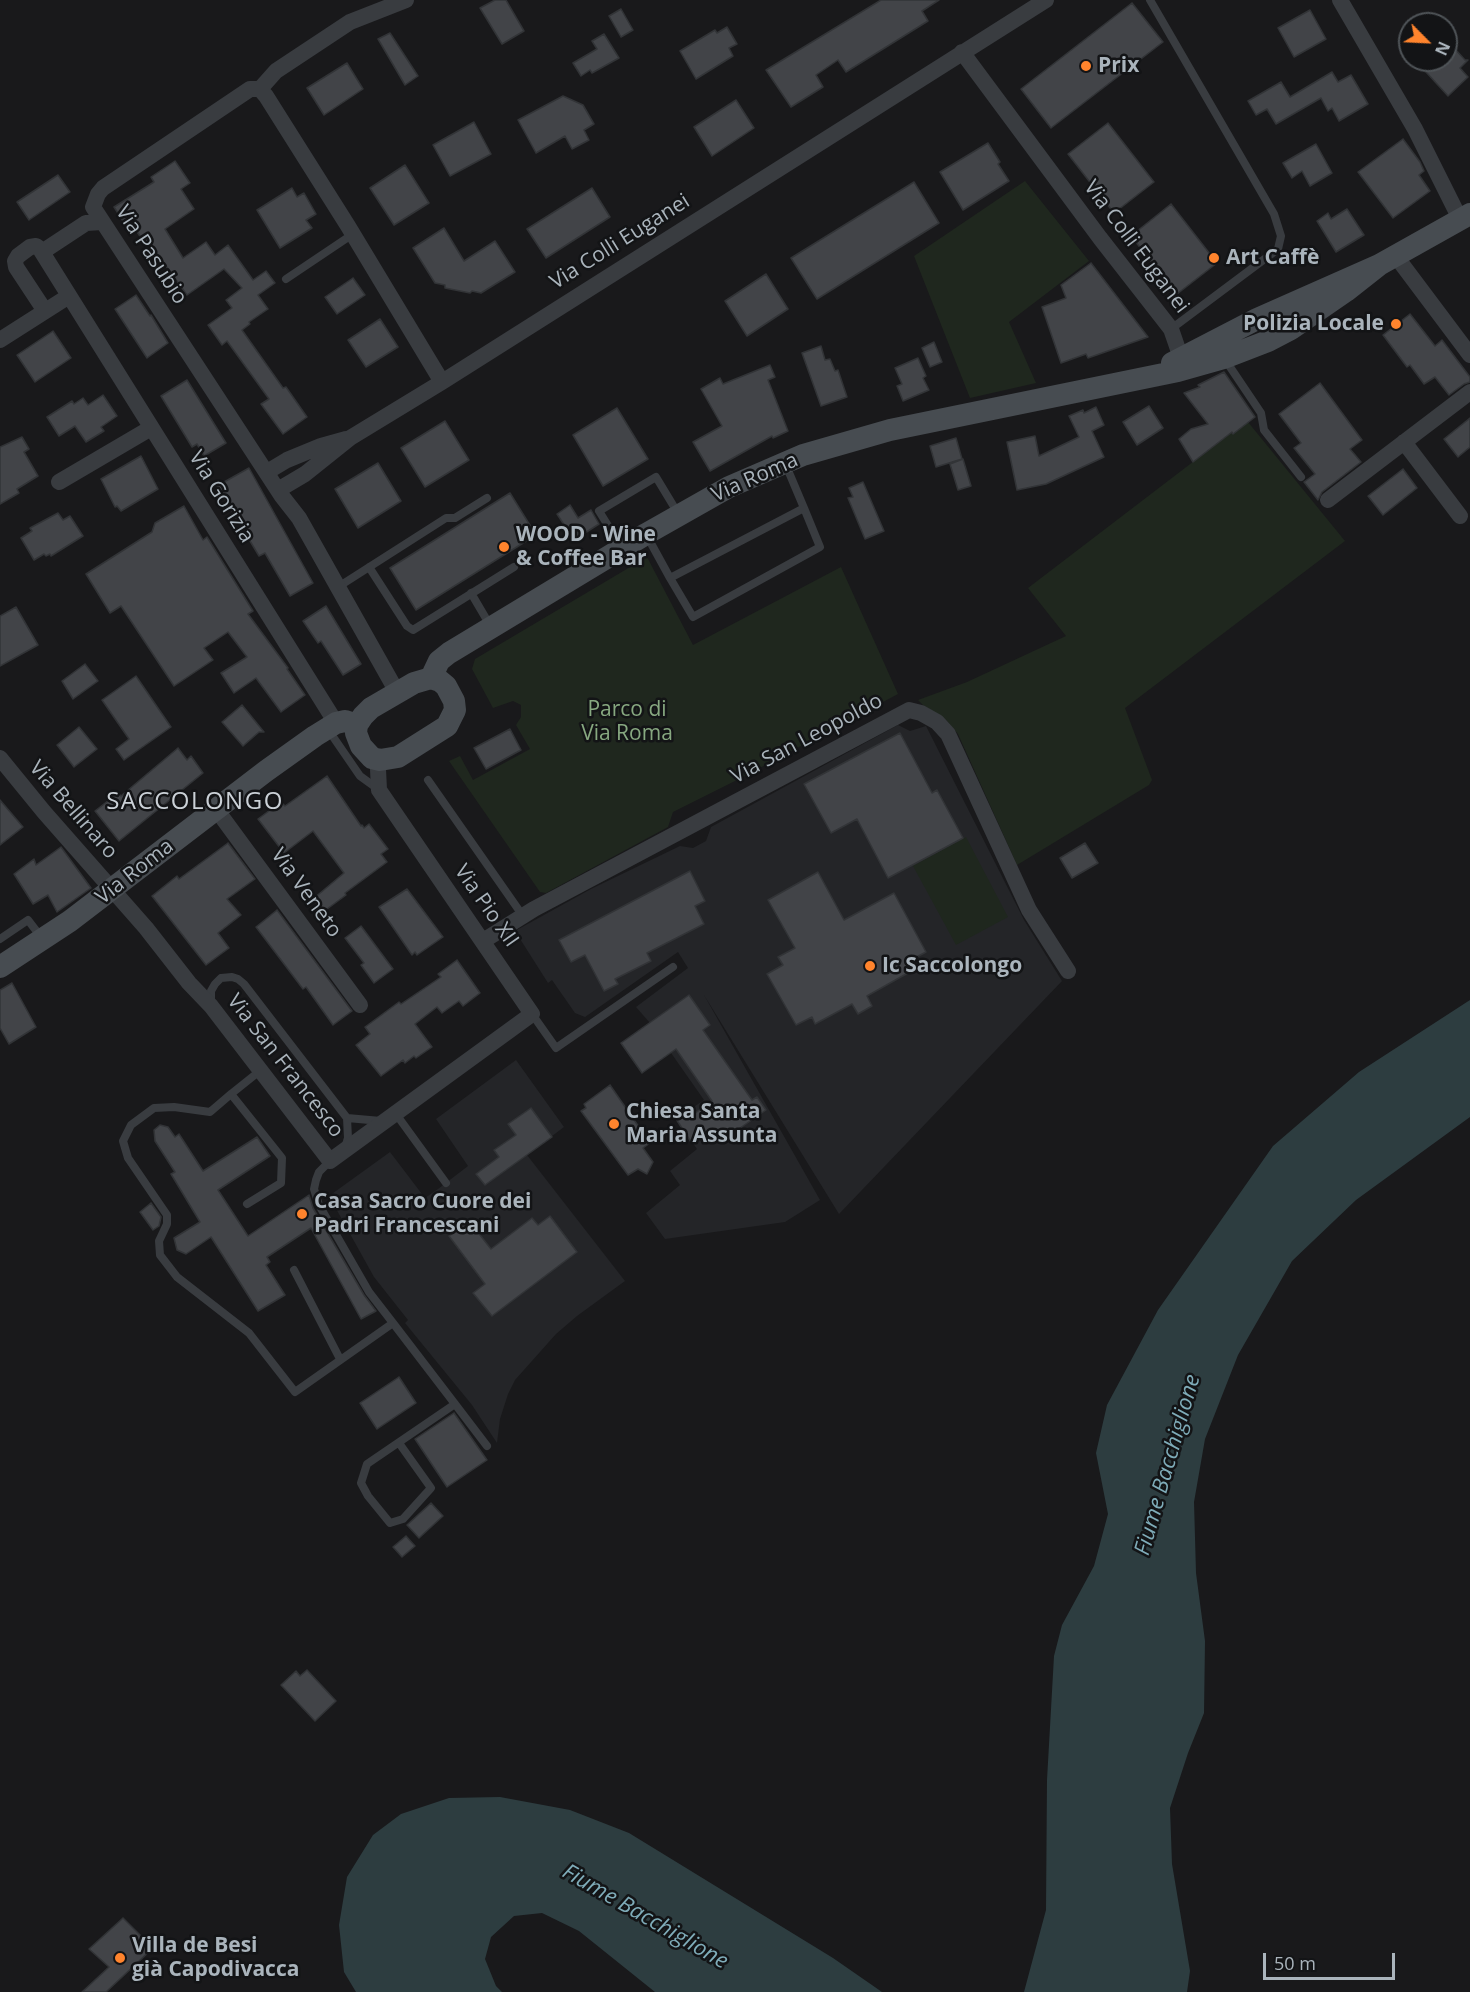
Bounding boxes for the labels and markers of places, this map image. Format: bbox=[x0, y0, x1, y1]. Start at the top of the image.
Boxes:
place label: Prix bbox=[1098, 53, 1139, 79]
marker: Prix bbox=[1079, 59, 1093, 73]
place label: Art Caffè bbox=[1226, 245, 1319, 271]
marker: Art Caffè bbox=[1207, 251, 1221, 265]
place label: Polizia Locale bbox=[1243, 311, 1384, 337]
marker: Polizia Locale bbox=[1389, 317, 1403, 331]
place label: WOOD - Wine & Coffee Bar bbox=[516, 522, 656, 572]
marker: WOOD - Wine & Coffee Bar bbox=[497, 540, 511, 554]
place label: Ic Saccolongo bbox=[882, 953, 1022, 979]
marker: Ic Saccolongo bbox=[863, 959, 877, 973]
place label: Chiesa Santa Maria Assunta bbox=[626, 1099, 777, 1149]
marker: Chiesa Santa Maria Assunta bbox=[607, 1117, 621, 1131]
place label: Casa Sacro Cuore dei Padri Francescani bbox=[314, 1189, 531, 1239]
marker: Casa Sacro Cuore dei Padri Francescani bbox=[295, 1207, 309, 1221]
place label: Villa de Besi già Capodivacca bbox=[132, 1933, 299, 1983]
marker: Villa de Besi già Capodivacca bbox=[113, 1951, 127, 1965]

